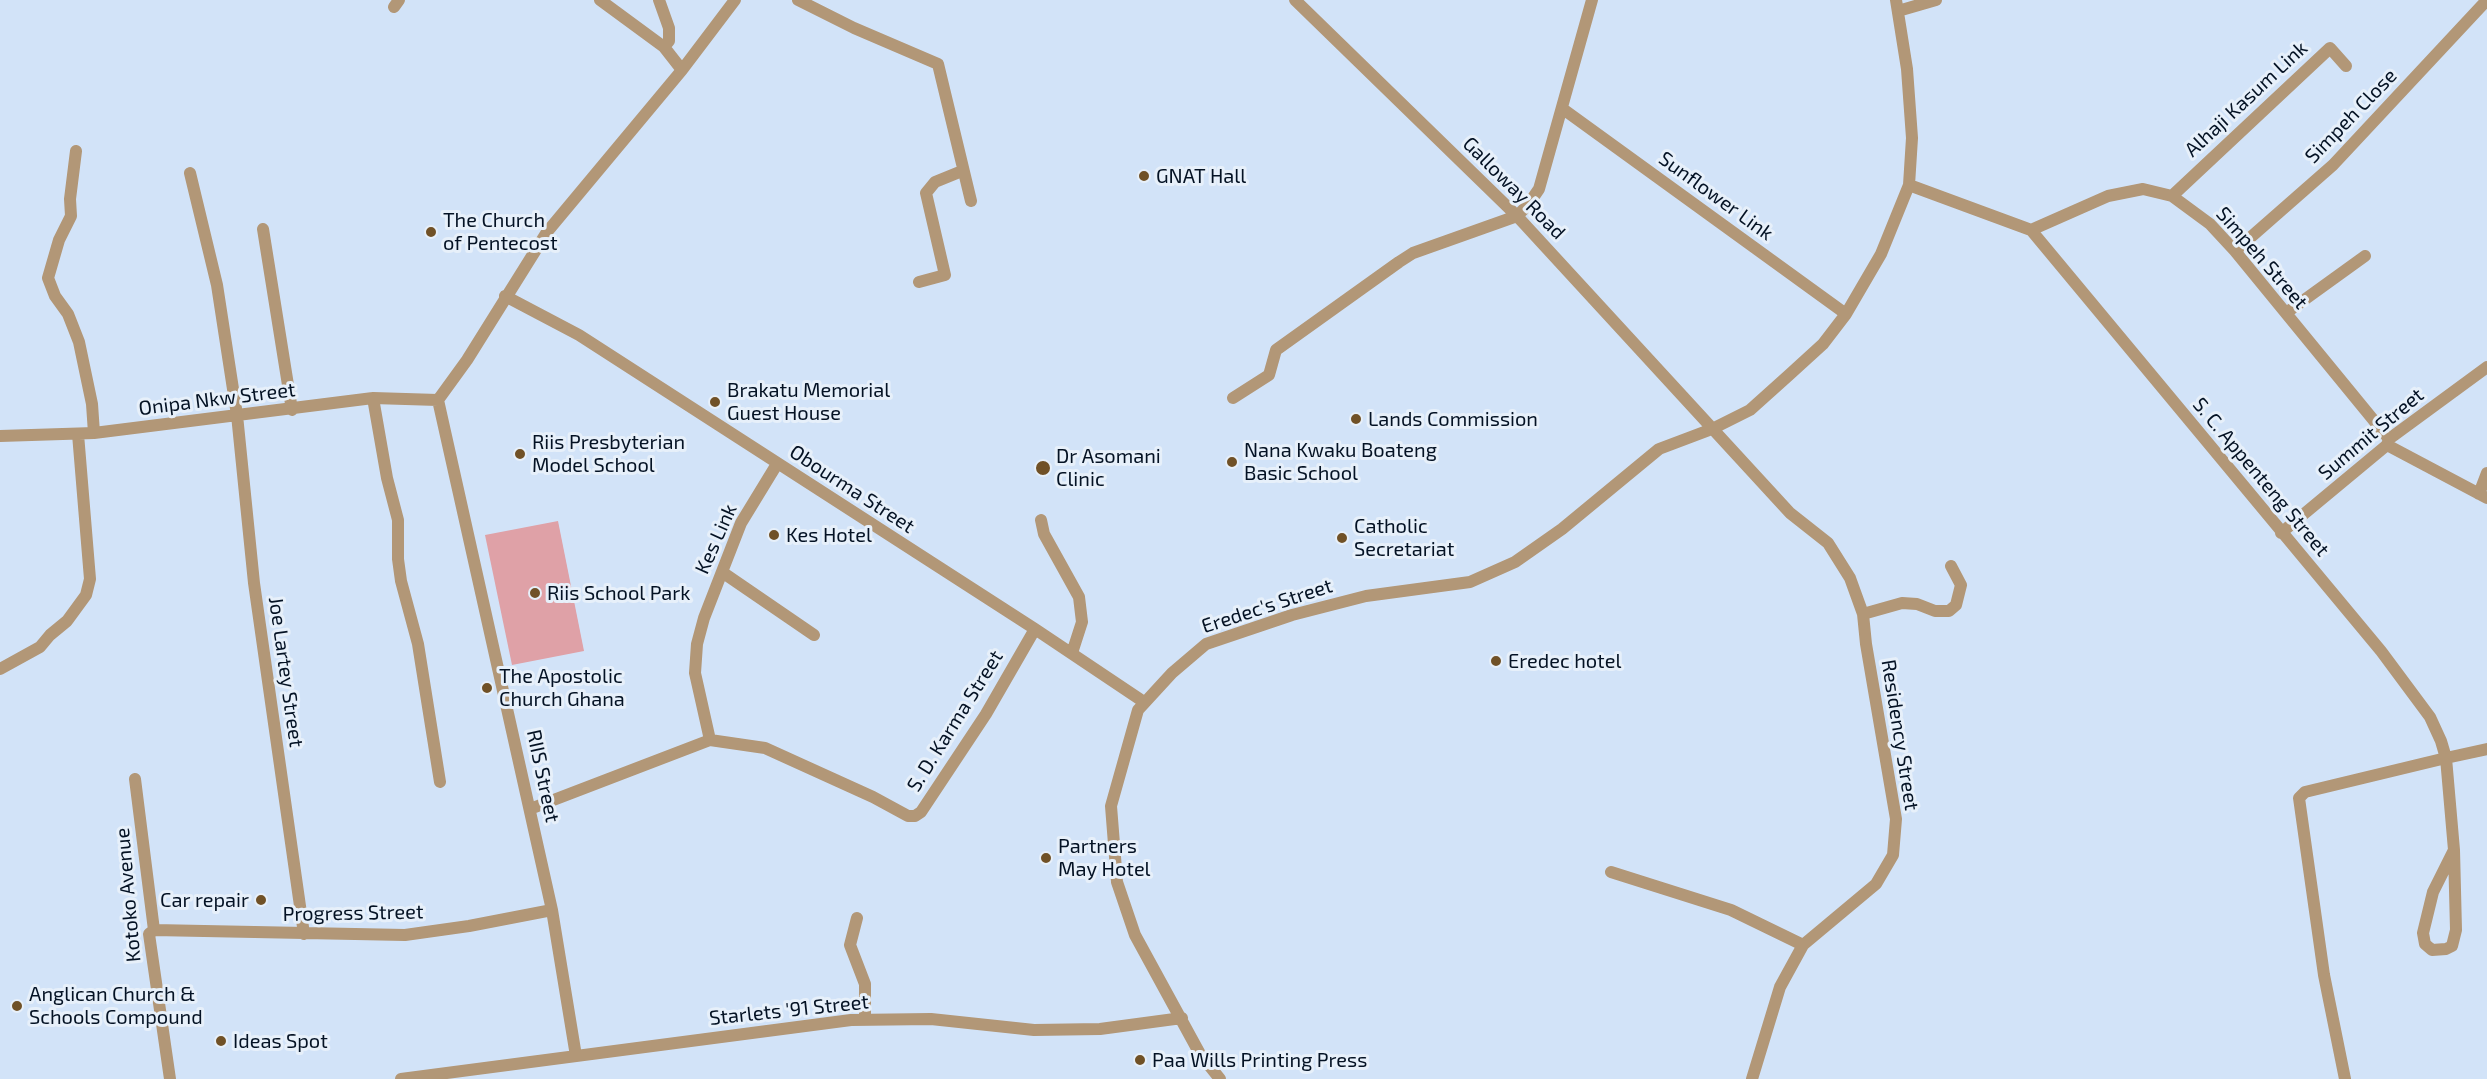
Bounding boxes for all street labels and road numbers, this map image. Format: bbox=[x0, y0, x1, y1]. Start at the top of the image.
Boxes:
street label: Alhaji Kasum Link bbox=[2180, 36, 2312, 162]
street label: Simpeh Close bbox=[2300, 64, 2402, 168]
street label: Galloway Road bbox=[1458, 132, 1570, 244]
street label: Sunflower Link bbox=[1654, 146, 1778, 246]
street label: Simpeh Street bbox=[2211, 202, 2313, 314]
street label: Onipa Nkw Street bbox=[137, 377, 297, 421]
street label: Summit Street bbox=[2313, 383, 2429, 485]
street label: S. C. Appenteng Street bbox=[2188, 393, 2334, 561]
street label: Obourma Street bbox=[785, 440, 919, 538]
street label: Kes Link bbox=[690, 500, 742, 578]
street label: Eredec's Street bbox=[1199, 574, 1335, 638]
street label: Joe Lartey Street bbox=[264, 595, 308, 749]
street label: S. D. Karma Street bbox=[902, 646, 1008, 796]
street label: Residency Street bbox=[1876, 658, 1924, 812]
street label: RIIS Street bbox=[521, 727, 565, 825]
street label: Kotoko Avenue bbox=[110, 827, 146, 963]
street label: Progress Street bbox=[282, 900, 424, 926]
street label: Starlets '91 Street bbox=[708, 990, 870, 1030]

